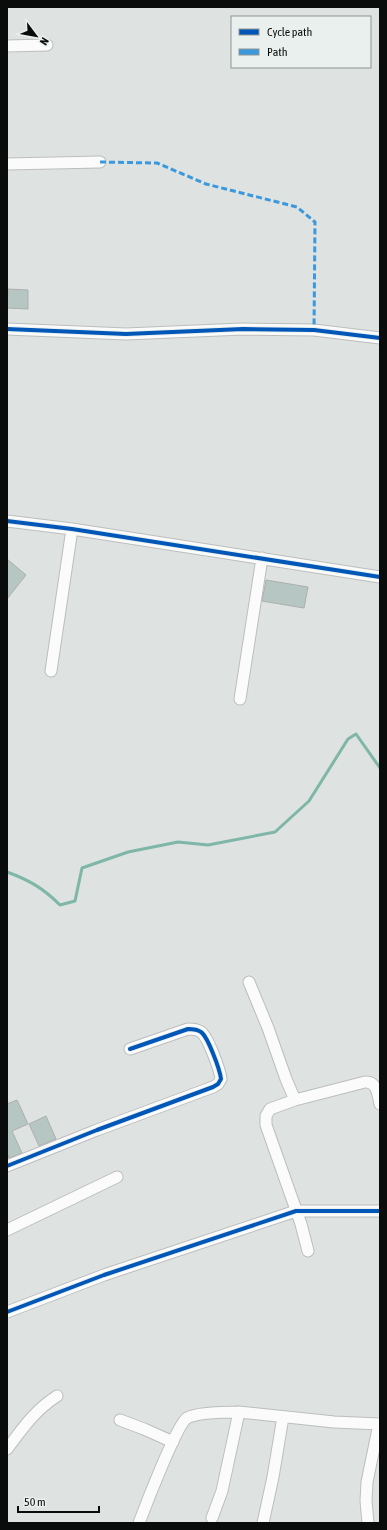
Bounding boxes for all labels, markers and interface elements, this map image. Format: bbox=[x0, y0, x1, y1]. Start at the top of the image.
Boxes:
north arrow bbox=[16, 16, 56, 56]
legend bbox=[231, 16, 371, 68]
text: Cycle path bbox=[267, 25, 312, 39]
text: N bbox=[38, 35, 51, 47]
text: Path bbox=[267, 45, 288, 59]
scale bar bbox=[18, 1488, 99, 1514]
text: 50 m bbox=[24, 1495, 46, 1509]

